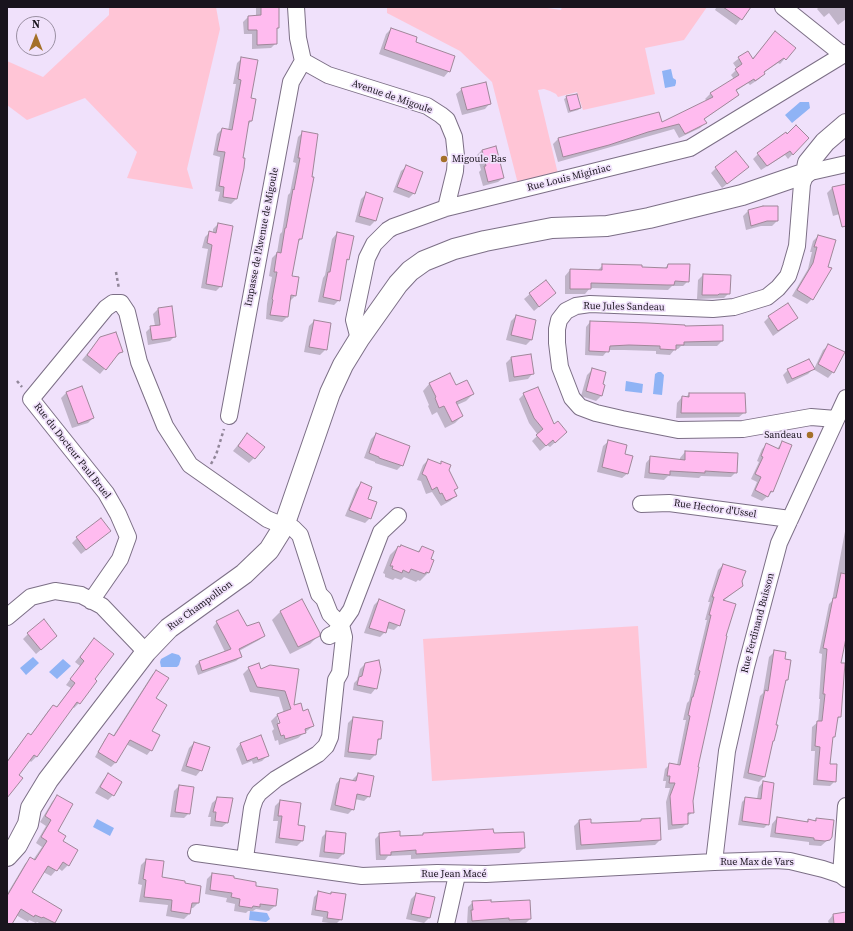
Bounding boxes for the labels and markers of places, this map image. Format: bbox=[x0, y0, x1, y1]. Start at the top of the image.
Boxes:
place label: Migoule Bas bbox=[452, 153, 506, 165]
marker: Migoule Bas bbox=[439, 154, 449, 164]
place label: Sandeau bbox=[764, 429, 802, 441]
marker: Sandeau bbox=[805, 430, 815, 440]

